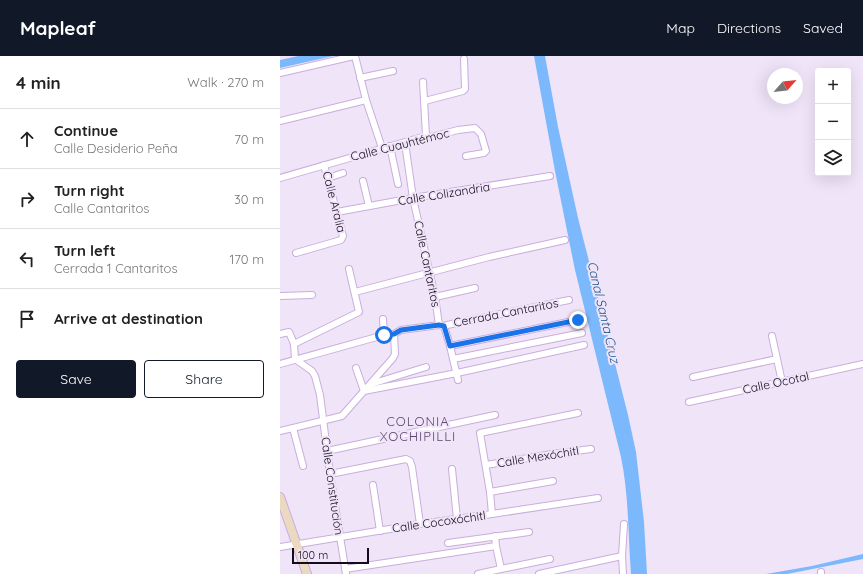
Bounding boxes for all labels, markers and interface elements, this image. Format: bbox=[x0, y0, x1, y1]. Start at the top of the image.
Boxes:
text: Mapleaf bbox=[20, 16, 96, 40]
text: Map bbox=[666, 19, 695, 37]
text: Directions bbox=[717, 19, 781, 37]
text: Saved bbox=[803, 19, 843, 37]
north arrow bbox=[767, 68, 803, 104]
map controls bbox=[815, 68, 851, 176]
button: + bbox=[815, 68, 851, 104]
text: 4 min bbox=[16, 72, 61, 93]
text: Walk · 270 m bbox=[187, 74, 264, 90]
button: − bbox=[815, 104, 851, 140]
text: Continue bbox=[54, 121, 118, 140]
street label: Calle Cuauhtémoc bbox=[349, 125, 451, 164]
icon: ahead bbox=[16, 128, 38, 150]
text: 70 m bbox=[234, 131, 264, 147]
text: Calle Desiderio Peña bbox=[54, 140, 178, 156]
button: layers bbox=[815, 140, 851, 176]
street label: Calle Aralia bbox=[320, 170, 349, 234]
street label: Calle Colizandria bbox=[397, 179, 491, 208]
text: Turn right bbox=[54, 181, 125, 200]
icon: right bbox=[16, 188, 38, 210]
text: 30 m bbox=[234, 191, 264, 207]
text: Calle Cantaritos bbox=[54, 200, 149, 216]
street label: Calle Cantaritos bbox=[411, 219, 444, 309]
text: Turn left bbox=[54, 241, 116, 260]
icon: left bbox=[16, 248, 38, 270]
text: 170 m bbox=[229, 251, 264, 267]
text: Cerrada 1 Cantaritos bbox=[54, 260, 177, 276]
water label: Canal Santa Cruz bbox=[585, 260, 624, 366]
street label: Cerrada Cantaritos bbox=[452, 295, 560, 330]
icon: arrive bbox=[16, 308, 38, 330]
text: Arrive at destination bbox=[54, 309, 203, 328]
route end bbox=[569, 311, 587, 329]
route start bbox=[375, 326, 393, 344]
button: Save bbox=[16, 360, 136, 398]
button: Share bbox=[144, 360, 264, 398]
street label: Calle Ocotal bbox=[741, 368, 810, 397]
district label: COLONIA XOCHIPILLI bbox=[380, 413, 456, 444]
street label: Calle Constitución bbox=[318, 436, 347, 536]
street label: Calle Mexóchitl bbox=[496, 443, 580, 470]
street label: Calle Cocoxóchitl bbox=[391, 508, 487, 536]
scale bar bbox=[292, 546, 369, 565]
text: 100 m bbox=[298, 548, 328, 562]

